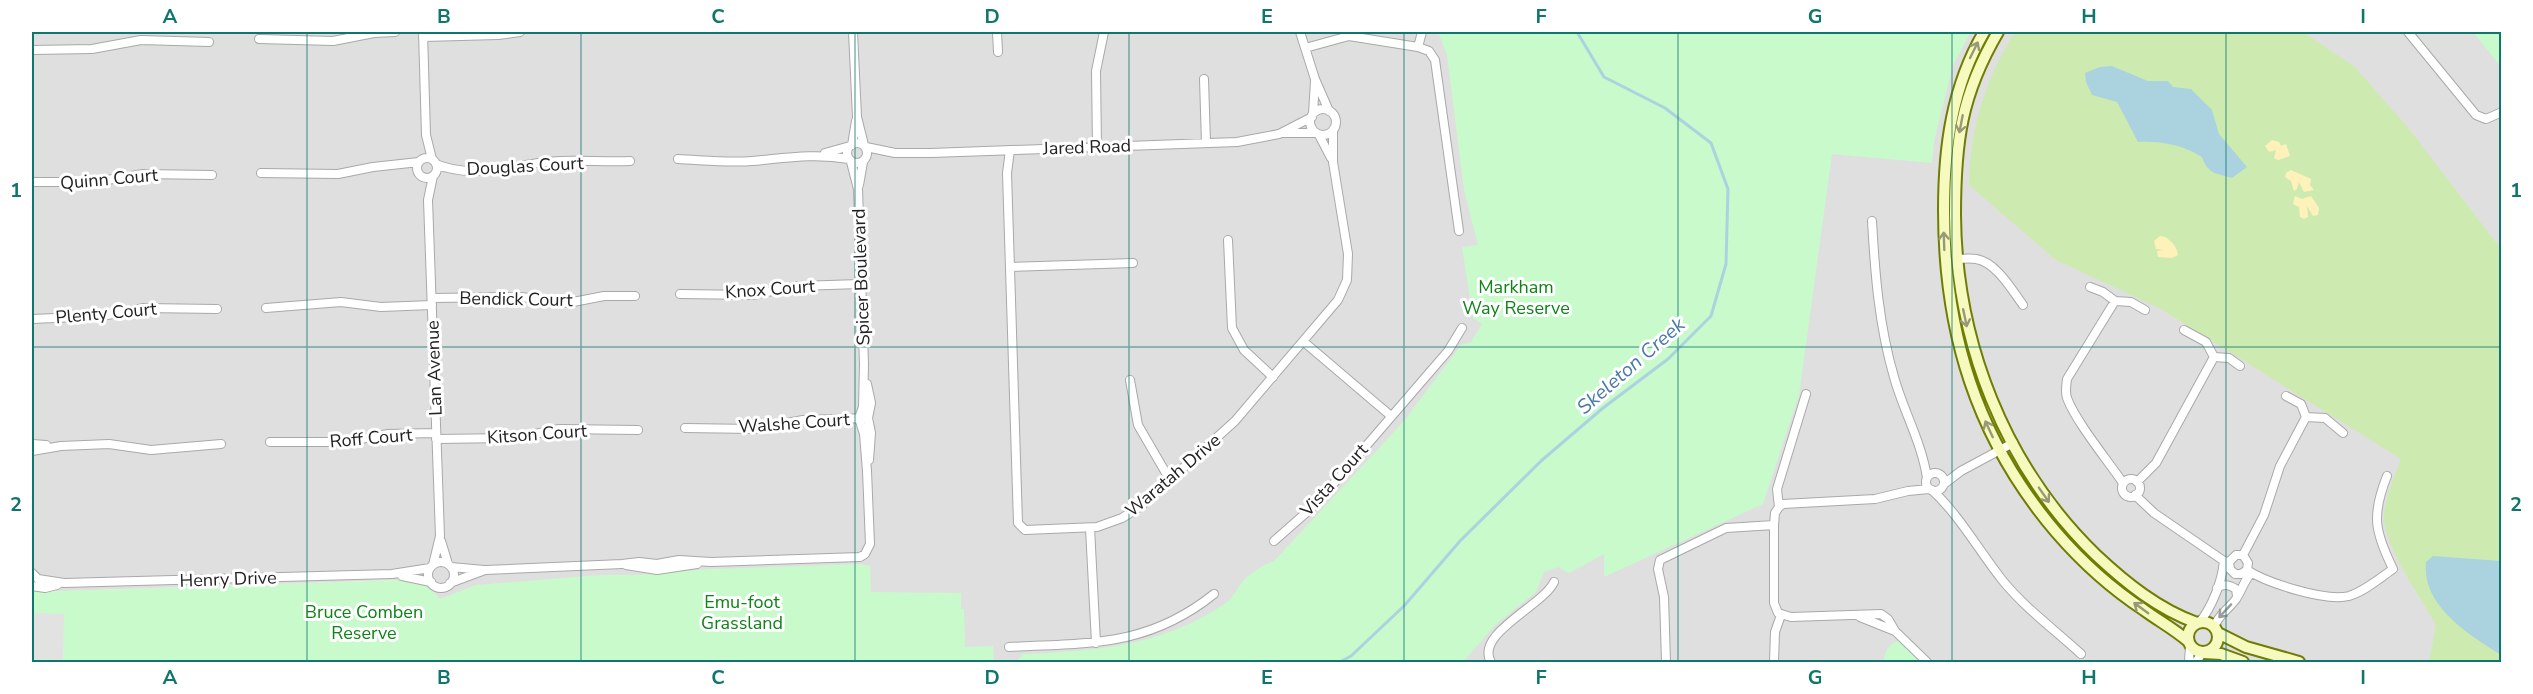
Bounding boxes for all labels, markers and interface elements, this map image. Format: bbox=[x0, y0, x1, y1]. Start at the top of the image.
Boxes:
text: A bbox=[163, 3, 178, 30]
text: B bbox=[437, 3, 451, 30]
text: C bbox=[711, 3, 725, 30]
text: D bbox=[984, 3, 1000, 30]
text: E bbox=[1261, 3, 1273, 30]
text: F bbox=[1535, 3, 1547, 30]
text: G bbox=[1808, 3, 1822, 30]
text: H bbox=[2081, 3, 2097, 30]
text: I bbox=[2360, 3, 2366, 30]
one-way arrow bbox=[1969, 42, 1980, 60]
one-way arrow bbox=[1955, 114, 1966, 133]
street label: Jared Road bbox=[1041, 133, 1132, 161]
street label: Douglas Court bbox=[466, 151, 585, 181]
street label: Quinn Court bbox=[59, 163, 160, 195]
text: 1 bbox=[10, 177, 22, 204]
text: 1 bbox=[2510, 177, 2522, 204]
street label: Spicer Boulevard bbox=[847, 208, 875, 346]
one-way arrow bbox=[1939, 231, 1950, 251]
street label: Knox Court bbox=[724, 274, 817, 304]
park label: Markham Way Reserve bbox=[1462, 275, 1570, 320]
street label: Bendick Court bbox=[459, 286, 574, 312]
street label: Plenty Court bbox=[54, 297, 158, 329]
one-way arrow bbox=[1960, 308, 1971, 327]
water label: Skeleton Creek bbox=[1571, 311, 1692, 421]
street label: Lan Avenue bbox=[420, 320, 448, 416]
street label: Walshe Court bbox=[738, 407, 851, 439]
street label: Kitson Court bbox=[486, 418, 588, 449]
one-way arrow bbox=[1982, 421, 1994, 439]
street label: Roff Court bbox=[329, 422, 414, 454]
street label: Waratah Drive bbox=[1120, 428, 1226, 522]
street label: Vista Court bbox=[1294, 438, 1374, 522]
one-way arrow bbox=[2038, 486, 2051, 502]
text: 2 bbox=[10, 491, 22, 518]
text: 2 bbox=[2510, 491, 2522, 518]
street label: Henry Drive bbox=[179, 565, 277, 593]
park label: Emu-foot Grassland bbox=[701, 590, 783, 635]
park label: Bruce Comben Reserve bbox=[305, 600, 423, 645]
one-way arrow bbox=[2133, 601, 2149, 614]
one-way arrow bbox=[2217, 604, 2232, 619]
text: A bbox=[163, 664, 178, 691]
text: B bbox=[437, 664, 451, 691]
text: C bbox=[711, 664, 725, 691]
text: D bbox=[984, 664, 1000, 691]
text: E bbox=[1261, 664, 1273, 691]
text: F bbox=[1535, 664, 1547, 691]
text: G bbox=[1808, 664, 1822, 691]
text: H bbox=[2081, 664, 2097, 691]
text: I bbox=[2360, 664, 2366, 691]

